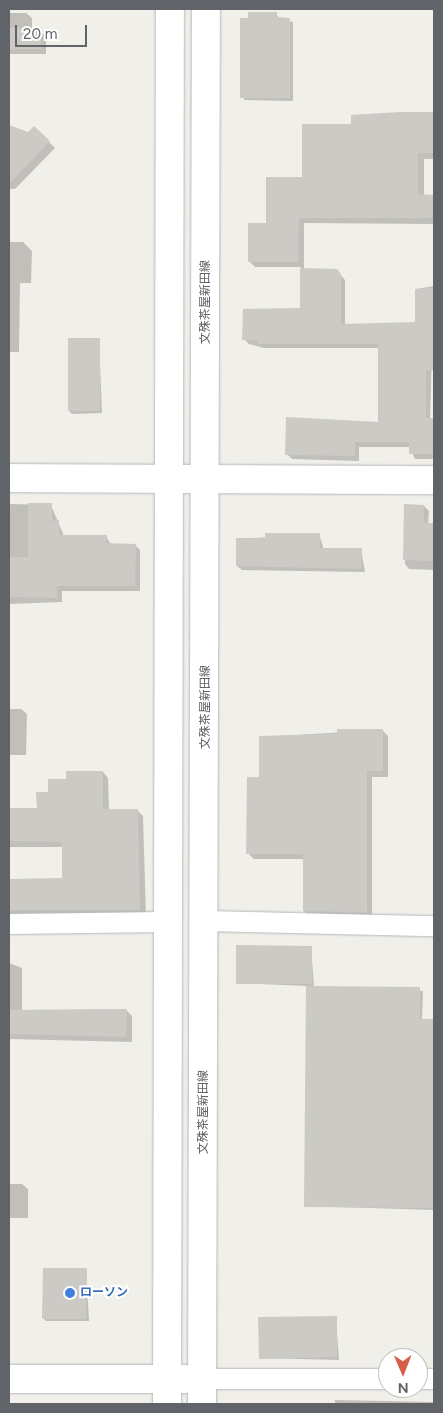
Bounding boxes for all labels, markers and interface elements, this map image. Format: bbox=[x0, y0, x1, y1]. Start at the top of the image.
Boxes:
scale bar bbox=[18, 15, 90, 47]
text: 20 m bbox=[23, 25, 57, 43]
street label: 文殊茶屋新田線 bbox=[199, 260, 213, 344]
street label: 文殊茶屋新田線 bbox=[199, 665, 213, 749]
street label: 文殊茶屋新田線 bbox=[197, 1070, 211, 1154]
place label: ローソン bbox=[80, 1286, 128, 1300]
marker: ローソン bbox=[64, 1287, 76, 1299]
north arrow bbox=[378, 1348, 428, 1398]
text: N bbox=[398, 1379, 409, 1396]

